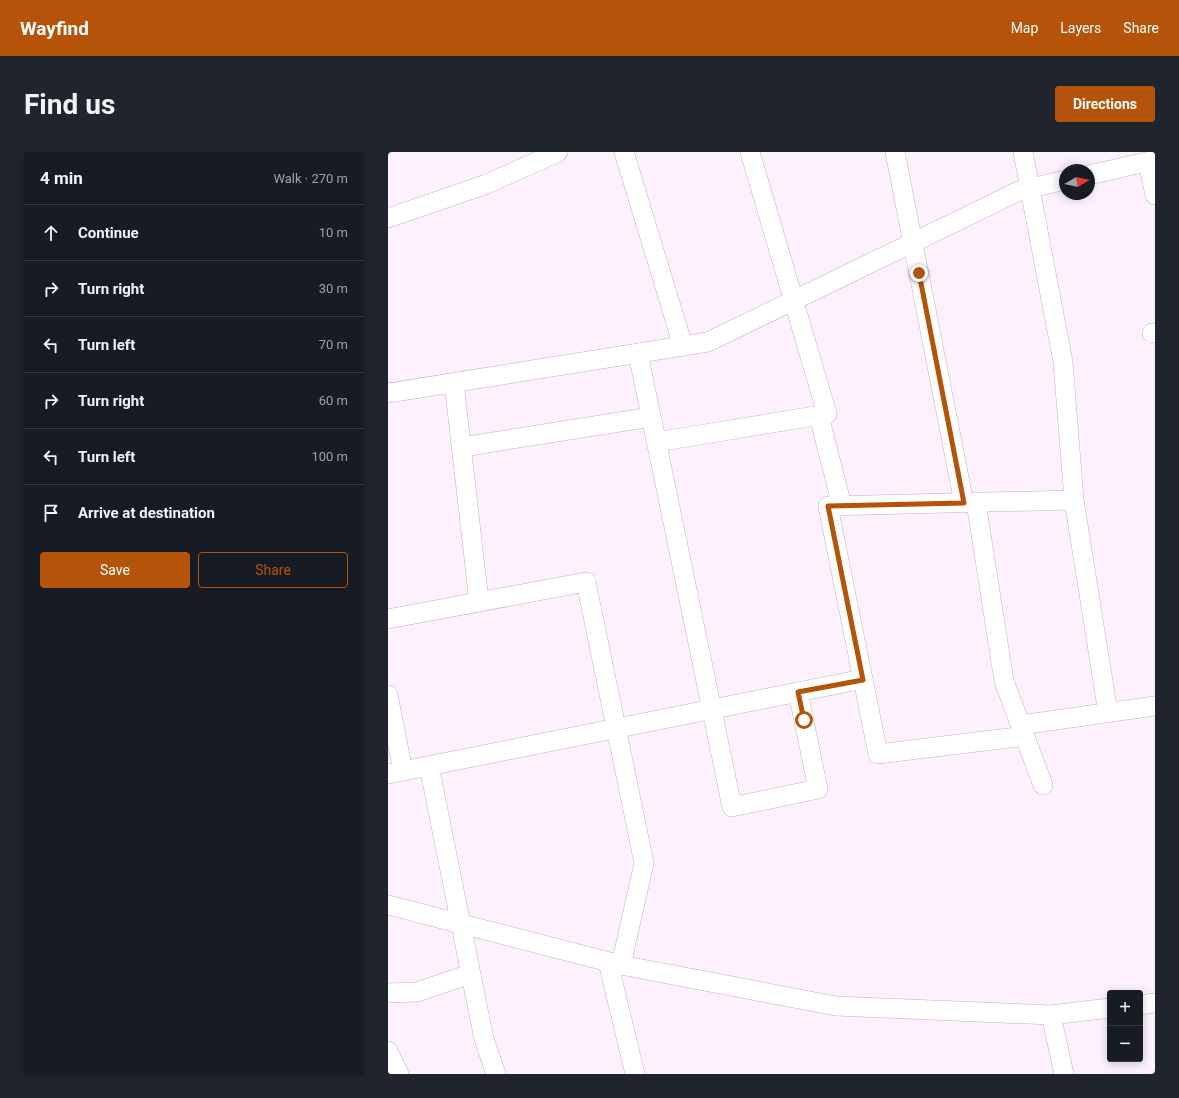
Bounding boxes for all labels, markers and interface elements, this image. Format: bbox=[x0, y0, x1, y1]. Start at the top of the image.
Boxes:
text: Wayfind bbox=[20, 17, 89, 40]
text: Map bbox=[1011, 20, 1038, 36]
text: Layers bbox=[1060, 20, 1101, 36]
text: Share bbox=[1123, 20, 1159, 36]
button: Directions bbox=[1055, 86, 1155, 122]
text: Find us bbox=[24, 88, 115, 121]
north arrow bbox=[1059, 164, 1095, 200]
text: 4 min bbox=[40, 168, 83, 188]
text: Walk · 270 m bbox=[273, 171, 348, 186]
icon: ahead bbox=[40, 222, 62, 244]
text: Continue bbox=[78, 224, 139, 242]
text: 10 m bbox=[319, 225, 348, 240]
route end bbox=[910, 264, 928, 282]
icon: right bbox=[40, 278, 62, 300]
text: Turn right bbox=[78, 280, 144, 298]
text: 30 m bbox=[319, 281, 348, 296]
icon: left bbox=[40, 334, 62, 356]
text: Turn left bbox=[78, 336, 135, 354]
text: 70 m bbox=[319, 337, 348, 352]
icon: right bbox=[40, 390, 62, 412]
text: Turn right bbox=[78, 392, 144, 410]
text: 60 m bbox=[319, 393, 348, 408]
icon: left bbox=[40, 446, 62, 468]
text: Turn left bbox=[78, 448, 135, 466]
text: 100 m bbox=[311, 449, 348, 464]
icon: arrive bbox=[40, 502, 62, 524]
text: Arrive at destination bbox=[78, 504, 215, 522]
button: Save bbox=[40, 552, 190, 588]
button: Share bbox=[198, 552, 348, 588]
route start bbox=[795, 711, 813, 729]
map controls bbox=[1107, 990, 1143, 1062]
button: + bbox=[1107, 990, 1143, 1026]
button: − bbox=[1107, 1026, 1143, 1062]

